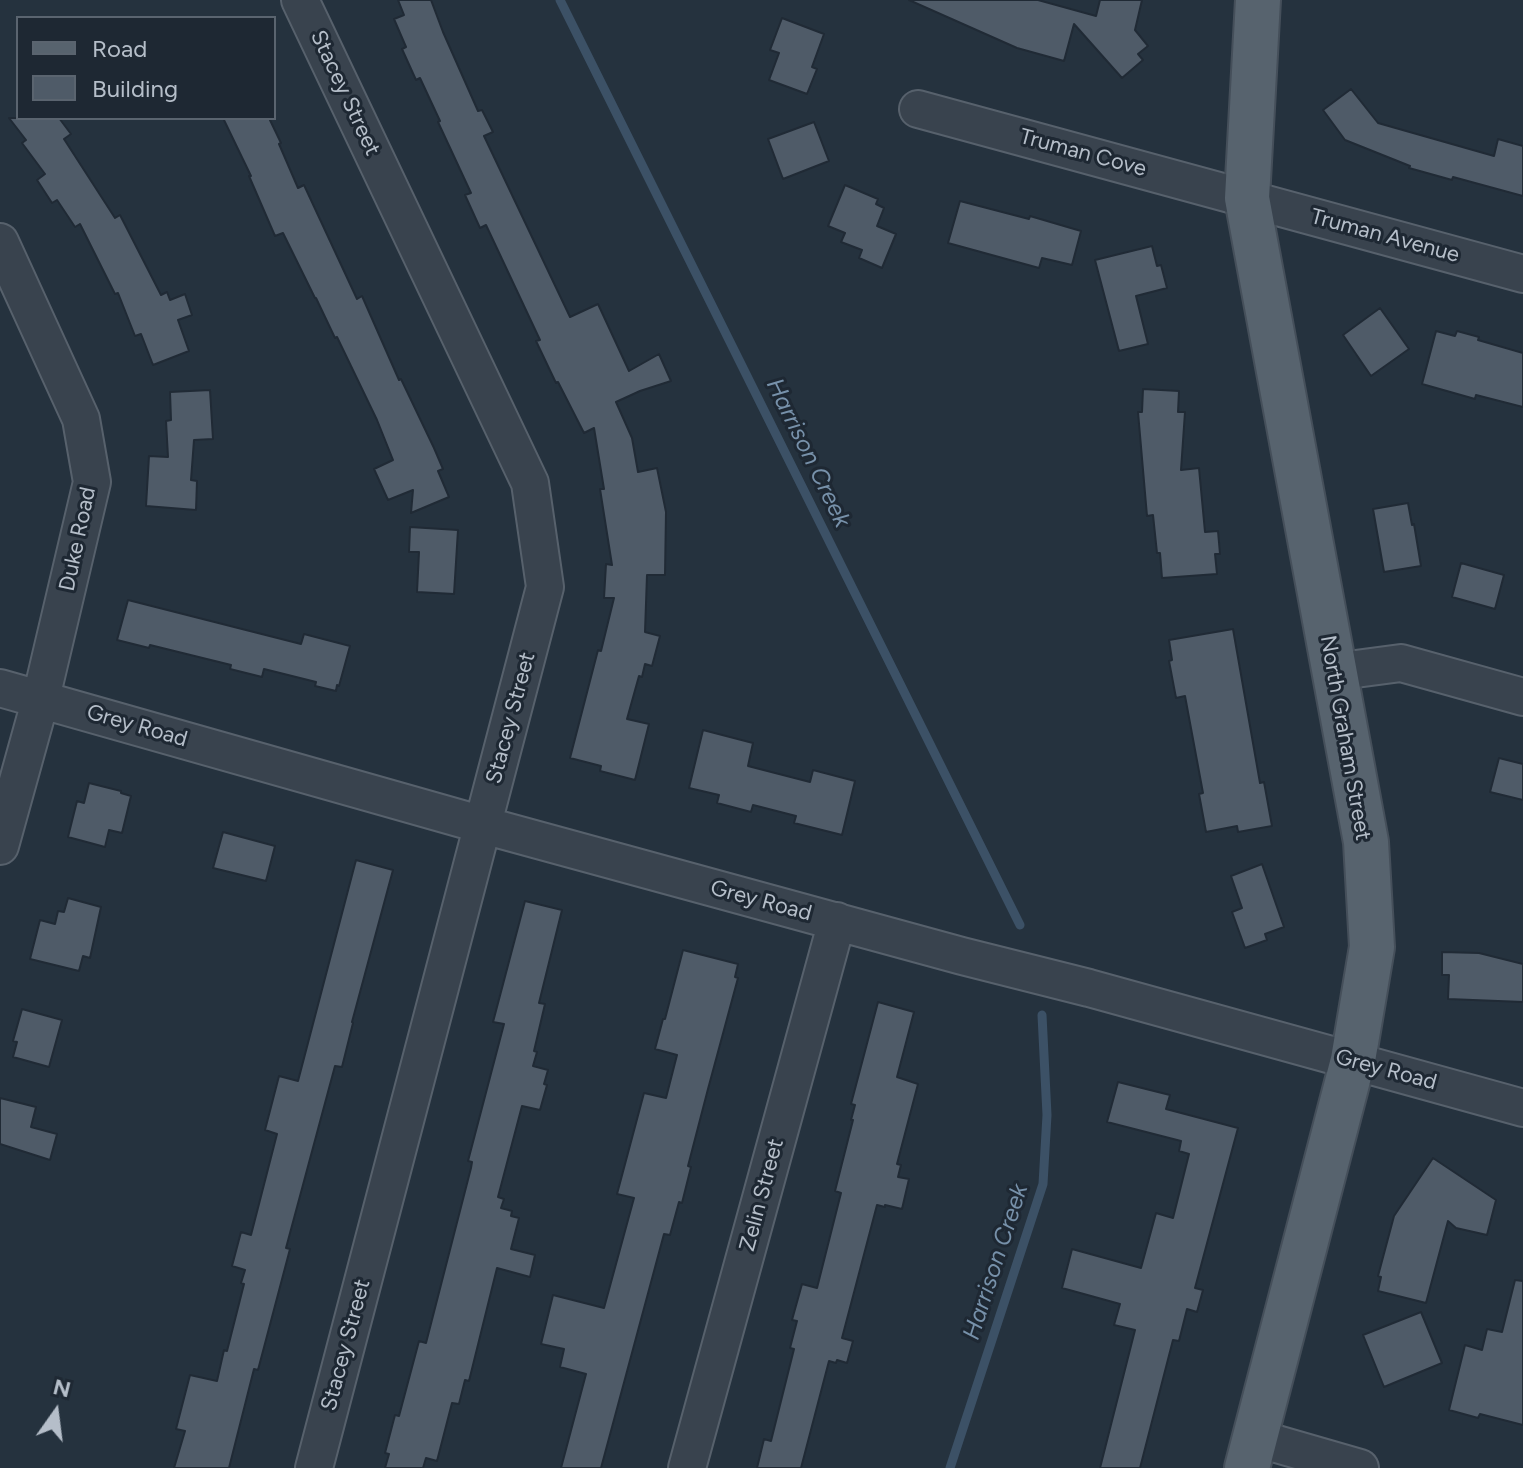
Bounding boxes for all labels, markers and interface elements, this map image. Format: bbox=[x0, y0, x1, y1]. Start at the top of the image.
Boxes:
legend bbox=[16, 16, 276, 120]
street label: Stacey Street bbox=[304, 26, 386, 160]
text: Road bbox=[92, 34, 147, 63]
text: Building bbox=[92, 74, 178, 103]
street label: Truman Cove bbox=[1017, 123, 1149, 183]
street label: Truman Avenue bbox=[1308, 203, 1462, 269]
water label: Harrison Creek bbox=[760, 374, 856, 532]
street label: Duke Road bbox=[54, 484, 102, 594]
street label: North Graham Street bbox=[1314, 633, 1376, 843]
street label: Stacey Street bbox=[481, 649, 541, 787]
street label: Grey Road bbox=[84, 699, 190, 753]
street label: Grey Road bbox=[708, 875, 814, 927]
street label: Grey Road bbox=[1333, 1044, 1439, 1096]
street label: Zelin Street bbox=[734, 1136, 790, 1254]
water label: Harrison Creek bbox=[957, 1181, 1035, 1343]
street label: Stacey Street bbox=[316, 1276, 376, 1414]
north arrow bbox=[16, 1372, 96, 1452]
text: N bbox=[50, 1373, 73, 1403]

